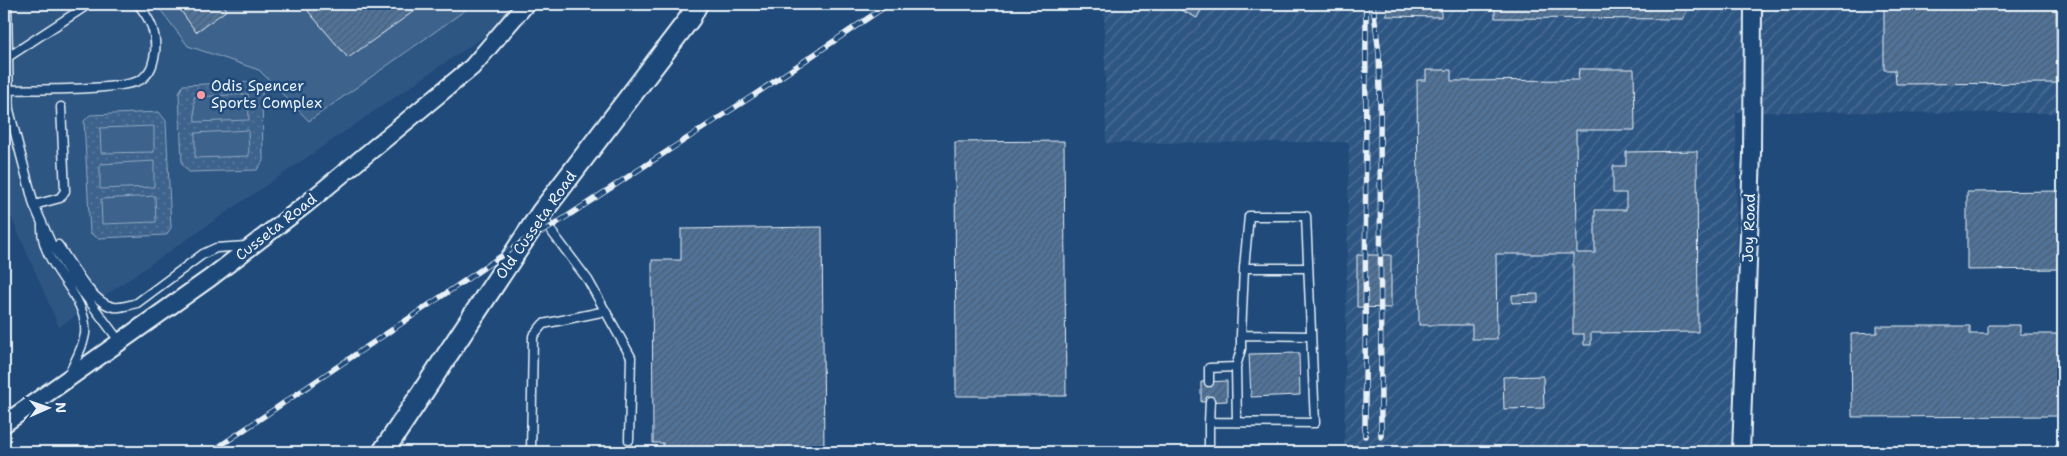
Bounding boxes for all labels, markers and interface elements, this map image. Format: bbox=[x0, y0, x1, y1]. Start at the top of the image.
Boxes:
place label: Odis Spencer Sports Complex bbox=[211, 76, 322, 113]
marker: Odis Spencer Sports Complex bbox=[195, 89, 207, 101]
street label: Old Cusseta Road bbox=[491, 166, 581, 283]
street label: Cusseta Road bbox=[231, 189, 321, 265]
street label: Joy Road bbox=[1738, 193, 1760, 263]
north arrow bbox=[22, 384, 72, 434]
text: N bbox=[52, 402, 70, 413]

